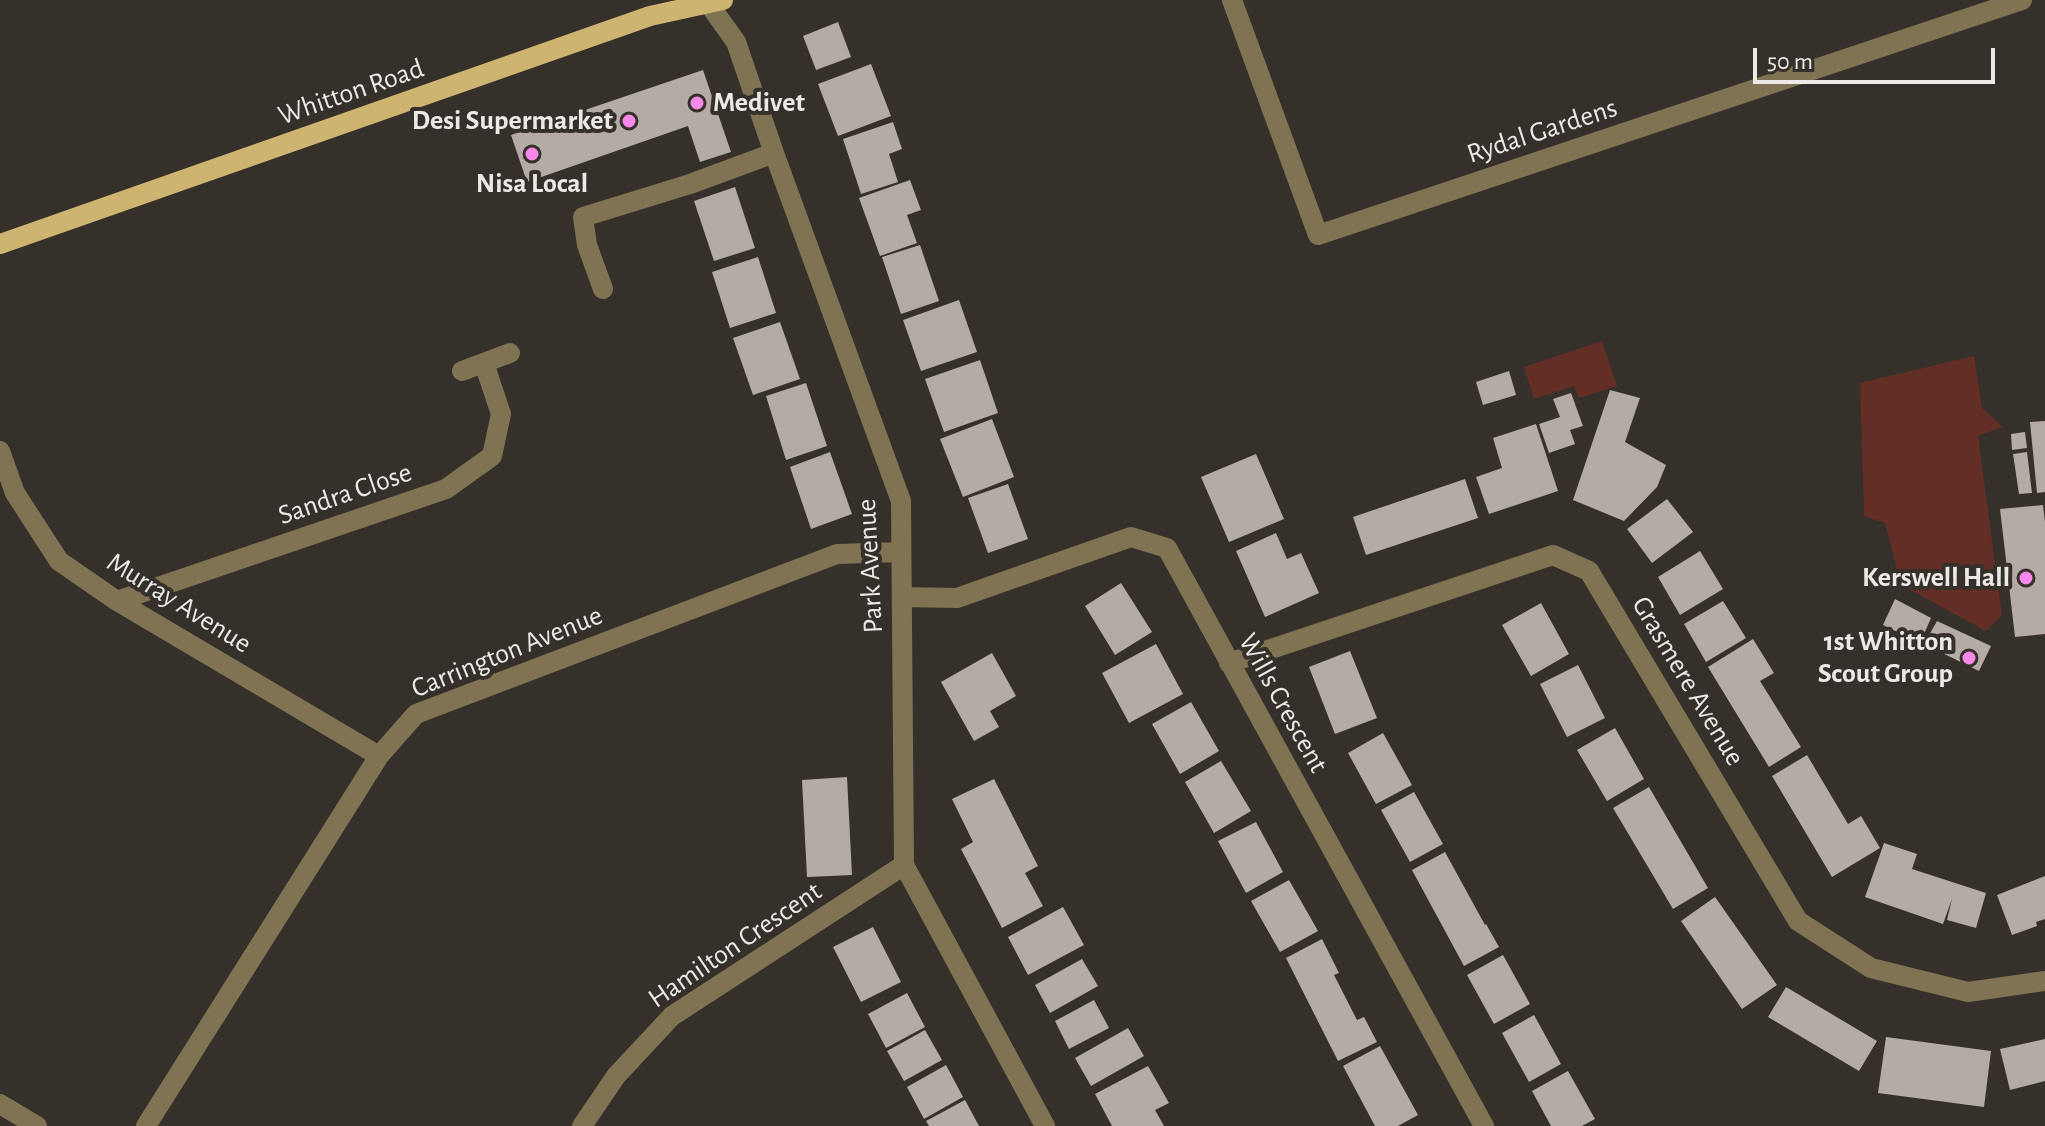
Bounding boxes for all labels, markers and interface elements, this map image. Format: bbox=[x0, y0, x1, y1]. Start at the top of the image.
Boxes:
scale bar bbox=[1757, 32, 1999, 82]
text: 50 m bbox=[1767, 50, 1813, 74]
street label: Whitton Road bbox=[274, 51, 428, 133]
place label: Medivet bbox=[713, 86, 805, 120]
street label: Rydal Gardens bbox=[1463, 91, 1621, 171]
marker: Medivet bbox=[688, 94, 706, 112]
place label: Desi Supermarket bbox=[412, 104, 613, 138]
marker: Desi Supermarket bbox=[620, 112, 638, 130]
marker: Nisa Local bbox=[523, 145, 541, 163]
place label: Nisa Local bbox=[476, 167, 588, 201]
street label: Sandra Close bbox=[274, 455, 416, 533]
street label: Park Avenue bbox=[850, 498, 890, 634]
street label: Murray Avenue bbox=[101, 545, 257, 661]
place label: Kerswell Hall bbox=[1862, 561, 2010, 595]
marker: Kerswell Hall bbox=[2017, 569, 2035, 587]
street label: Grasmere Avenue bbox=[1624, 590, 1752, 772]
street label: Carrington Avenue bbox=[407, 598, 607, 706]
place label: 1st Whitton Scout Group bbox=[1818, 625, 1953, 691]
street label: Wills Crescent bbox=[1231, 628, 1335, 778]
marker: 1st Whitton Scout Group bbox=[1960, 649, 1978, 667]
street label: Hamilton Crescent bbox=[642, 875, 828, 1015]

